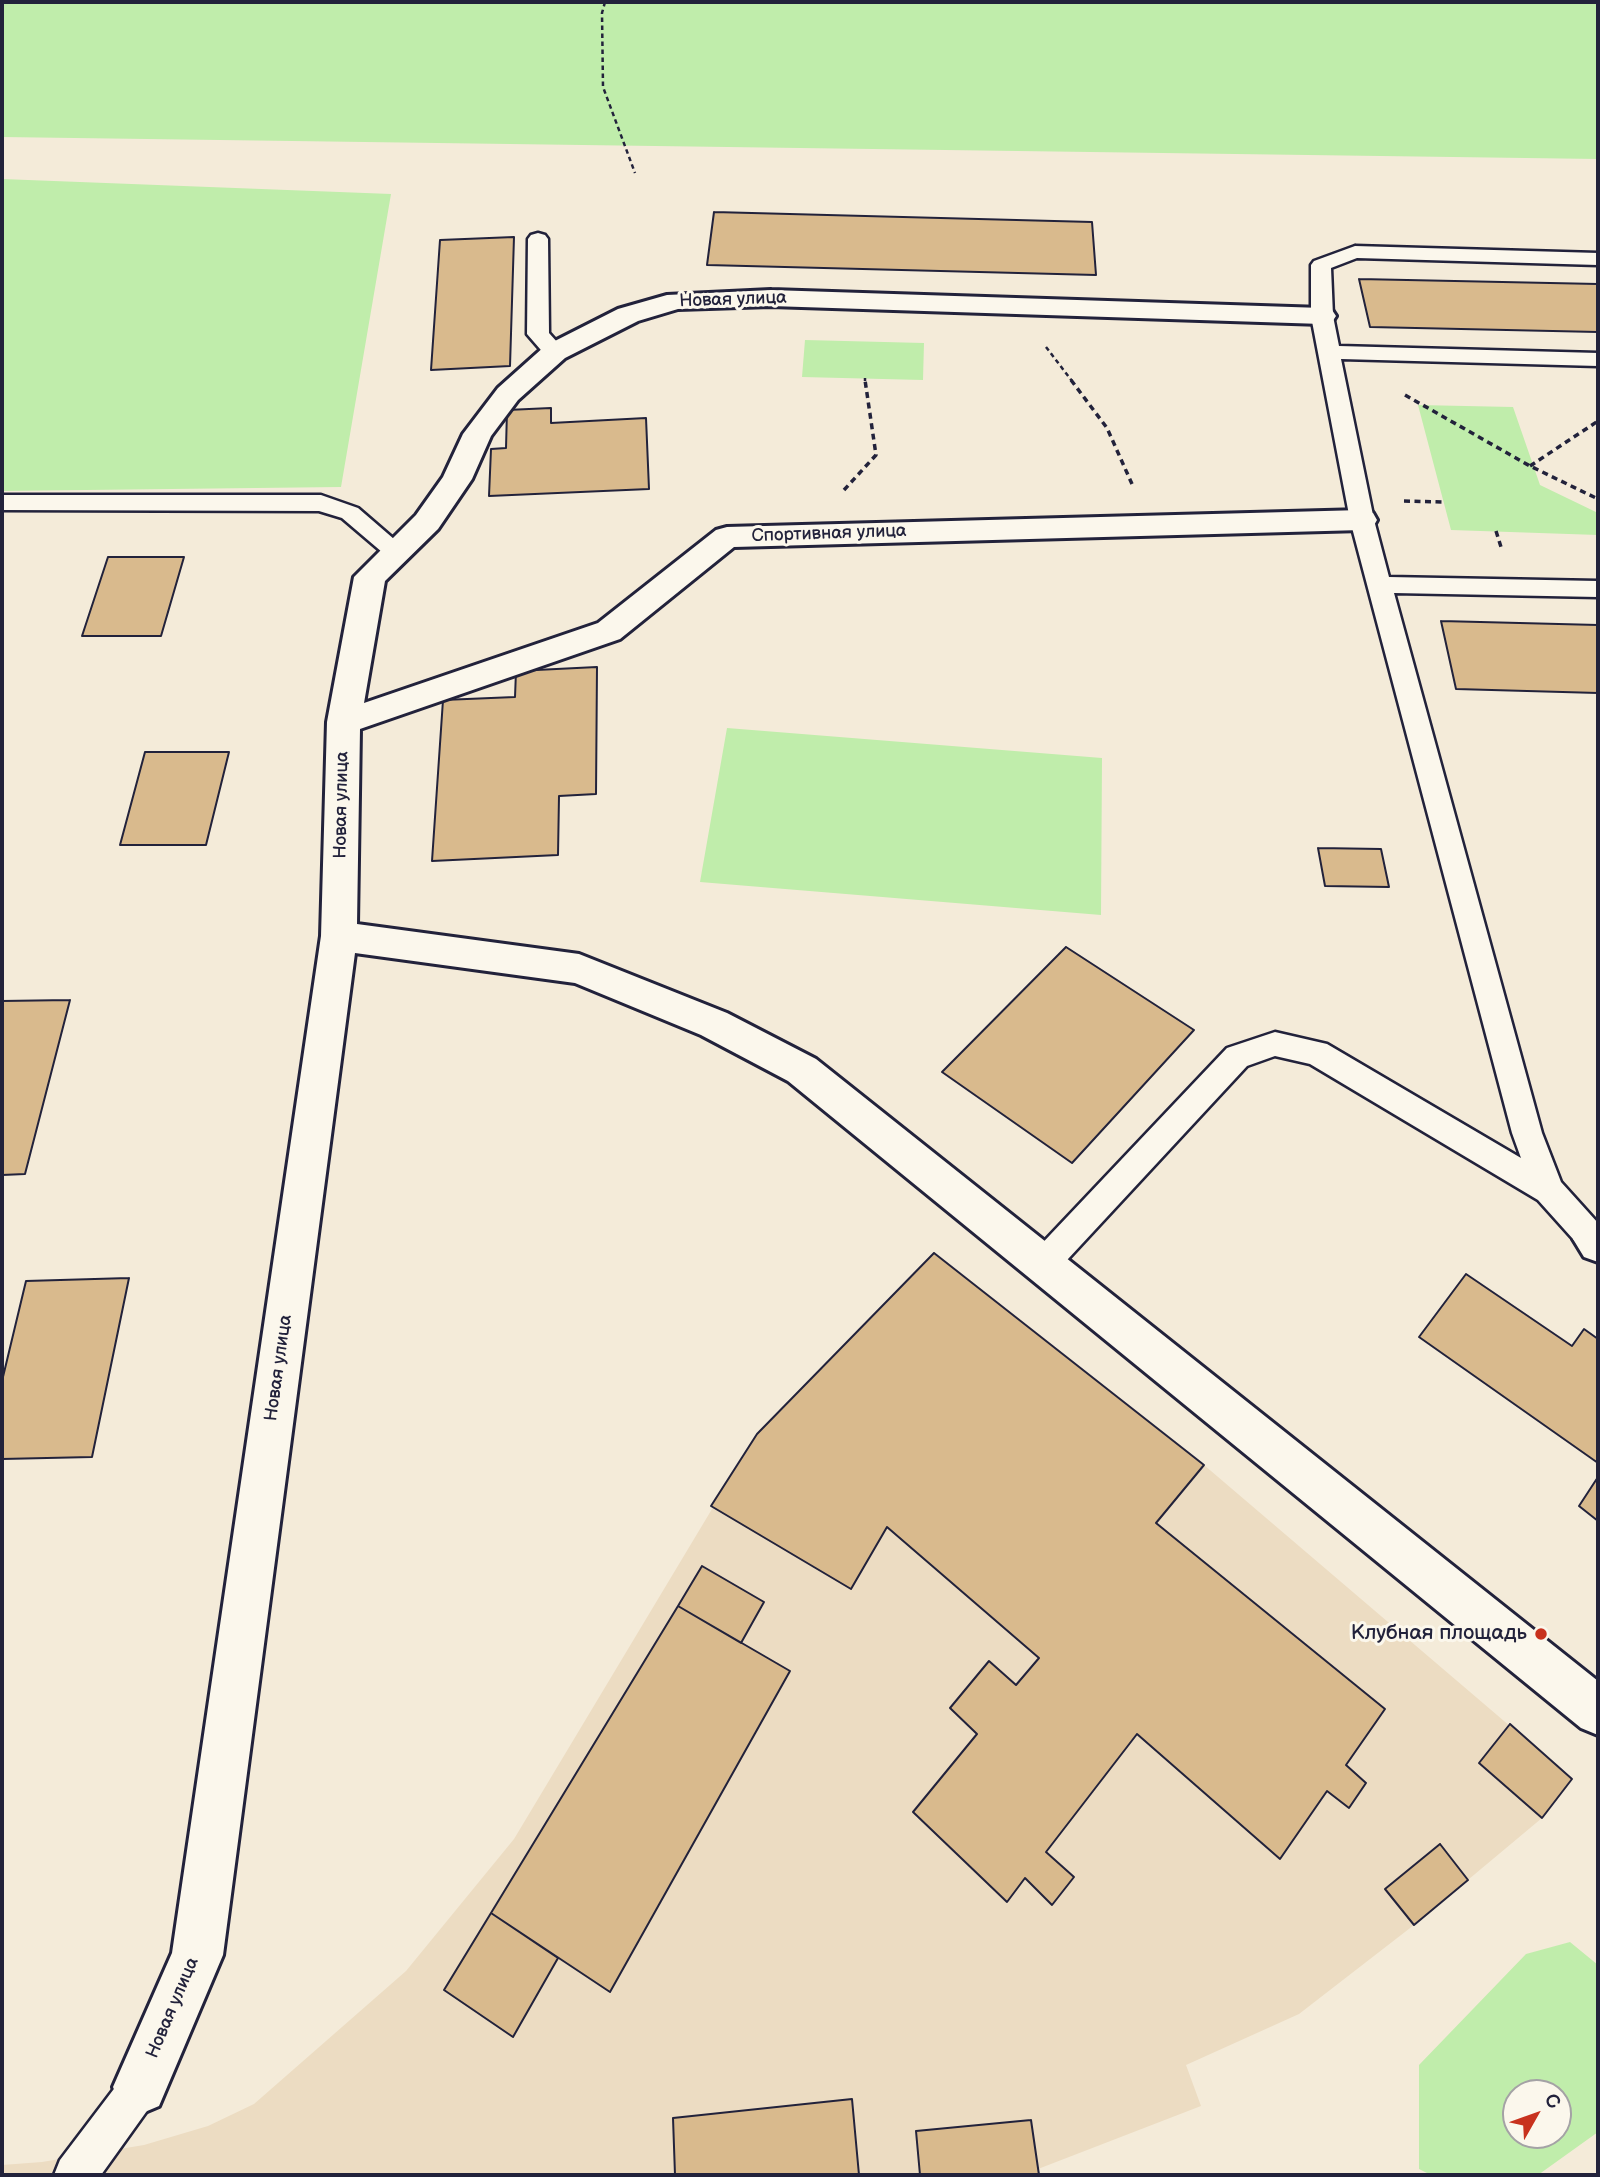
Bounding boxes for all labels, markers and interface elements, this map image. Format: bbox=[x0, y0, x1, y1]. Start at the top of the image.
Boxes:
street label: Новая улица bbox=[679, 287, 787, 313]
street label: Спортивная улица bbox=[751, 521, 907, 547]
street label: Новая улица bbox=[330, 751, 354, 859]
street label: Новая улица bbox=[261, 1313, 297, 1423]
place label: Клубная площадь bbox=[1351, 1621, 1527, 1647]
marker: Клубная площадь bbox=[1533, 1626, 1549, 1642]
street label: Новая улица bbox=[142, 1954, 204, 2062]
north arrow bbox=[1502, 2079, 1572, 2149]
text: С bbox=[1539, 2089, 1565, 2114]

